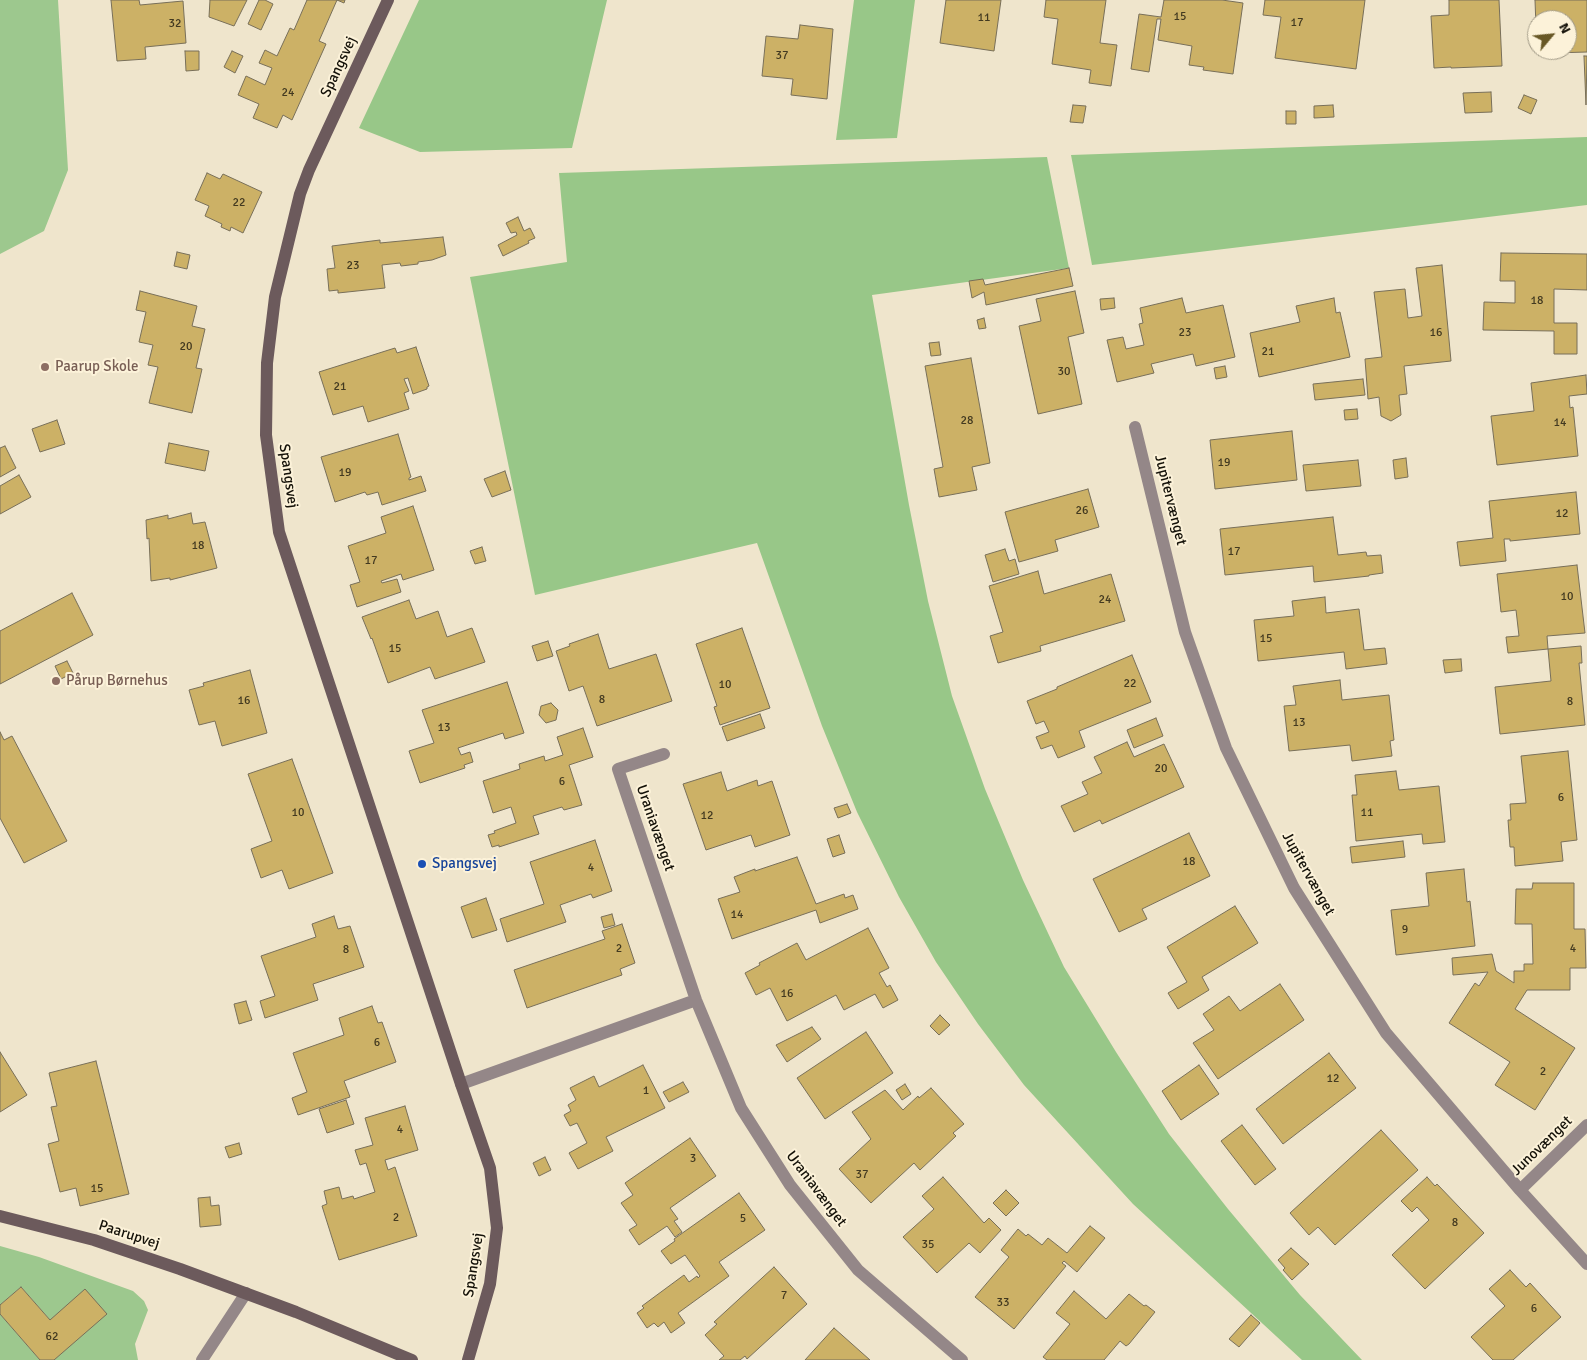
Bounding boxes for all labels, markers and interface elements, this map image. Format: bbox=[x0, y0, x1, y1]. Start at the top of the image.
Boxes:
house number: 15 bbox=[1174, 10, 1186, 24]
north arrow bbox=[1527, 10, 1577, 60]
house number: 11 bbox=[978, 11, 990, 25]
house number: 17 bbox=[1291, 16, 1303, 30]
house number: 32 bbox=[169, 17, 181, 31]
text: N bbox=[1555, 20, 1575, 36]
street label: Spangsvej bbox=[317, 34, 361, 100]
house number: 37 bbox=[776, 49, 788, 63]
house number: 24 bbox=[282, 86, 294, 100]
house number: 22 bbox=[233, 196, 245, 210]
house number: 23 bbox=[347, 259, 359, 273]
house number: 18 bbox=[1531, 294, 1543, 308]
house number: 23 bbox=[1179, 326, 1191, 340]
house number: 16 bbox=[1430, 326, 1442, 340]
house number: 20 bbox=[180, 340, 192, 354]
house number: 21 bbox=[1262, 345, 1274, 359]
place label: Paarup Skole bbox=[55, 358, 138, 376]
marker: Paarup Skole bbox=[39, 361, 51, 373]
house number: 30 bbox=[1058, 365, 1070, 379]
house number: 21 bbox=[334, 380, 346, 394]
house number: 28 bbox=[961, 414, 973, 428]
house number: 14 bbox=[1554, 416, 1566, 430]
street label: Spangsvej bbox=[275, 443, 301, 509]
street label: Jupitervænget bbox=[1150, 453, 1190, 547]
house number: 19 bbox=[1218, 456, 1230, 470]
house number: 19 bbox=[339, 466, 351, 480]
house number: 26 bbox=[1076, 504, 1088, 518]
house number: 12 bbox=[1556, 507, 1568, 521]
house number: 18 bbox=[192, 539, 204, 553]
house number: 17 bbox=[1228, 545, 1240, 559]
house number: 17 bbox=[365, 554, 377, 568]
house number: 10 bbox=[1561, 590, 1573, 604]
house number: 24 bbox=[1099, 593, 1111, 607]
house number: 15 bbox=[1260, 632, 1272, 646]
house number: 15 bbox=[389, 642, 401, 656]
place label: Pårup Børnehus bbox=[66, 672, 168, 690]
marker: Pårup Børnehus bbox=[50, 675, 62, 687]
house number: 22 bbox=[1124, 677, 1136, 691]
house number: 10 bbox=[719, 678, 731, 692]
house number: 8 bbox=[599, 693, 605, 707]
house number: 16 bbox=[238, 694, 250, 708]
house number: 8 bbox=[1567, 695, 1573, 709]
house number: 13 bbox=[1293, 716, 1305, 730]
house number: 13 bbox=[438, 721, 450, 735]
house number: 20 bbox=[1155, 762, 1167, 776]
house number: 6 bbox=[559, 775, 565, 789]
street label: Uraniavænget bbox=[632, 782, 678, 874]
house number: 6 bbox=[1558, 791, 1564, 805]
house number: 10 bbox=[292, 806, 304, 820]
house number: 11 bbox=[1361, 806, 1373, 820]
house number: 12 bbox=[701, 809, 713, 823]
street label: Jupitervænget bbox=[1278, 829, 1338, 919]
place label: Spangsvej bbox=[432, 855, 497, 873]
house number: 18 bbox=[1183, 855, 1195, 869]
marker: Spangsvej bbox=[416, 858, 428, 870]
house number: 4 bbox=[588, 861, 594, 875]
house number: 14 bbox=[731, 908, 743, 922]
house number: 9 bbox=[1402, 923, 1408, 937]
house number: 2 bbox=[616, 942, 622, 956]
house number: 4 bbox=[1570, 942, 1576, 956]
house number: 8 bbox=[343, 943, 349, 957]
house number: 16 bbox=[781, 987, 793, 1001]
house number: 6 bbox=[374, 1036, 380, 1050]
house number: 2 bbox=[1540, 1065, 1546, 1079]
house number: 12 bbox=[1327, 1072, 1339, 1086]
house number: 1 bbox=[643, 1084, 649, 1098]
street label: Junovænget bbox=[1508, 1112, 1576, 1180]
house number: 4 bbox=[397, 1123, 403, 1137]
street label: Uraniavænget bbox=[782, 1148, 850, 1230]
house number: 3 bbox=[690, 1152, 696, 1166]
house number: 37 bbox=[856, 1168, 868, 1182]
house number: 15 bbox=[91, 1182, 103, 1196]
house number: 2 bbox=[393, 1211, 399, 1225]
house number: 5 bbox=[740, 1212, 746, 1226]
house number: 8 bbox=[1452, 1216, 1458, 1230]
street label: Paarupvej bbox=[96, 1217, 162, 1253]
street label: Spangsvej bbox=[460, 1232, 488, 1298]
house number: 35 bbox=[922, 1238, 934, 1252]
house number: 7 bbox=[781, 1289, 787, 1303]
house number: 33 bbox=[997, 1296, 1009, 1310]
house number: 6 bbox=[1531, 1302, 1537, 1316]
house number: 62 bbox=[46, 1330, 58, 1344]

